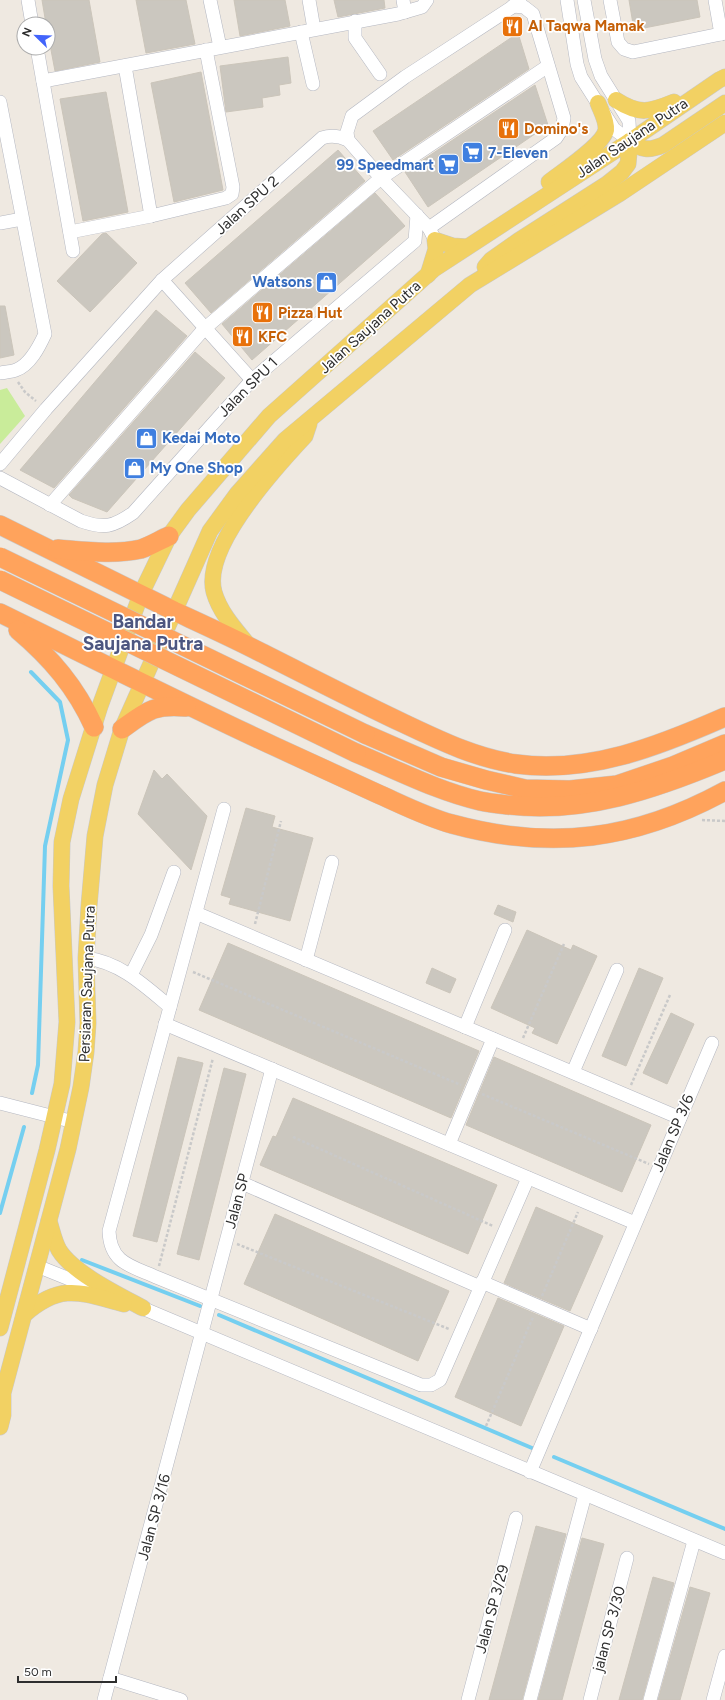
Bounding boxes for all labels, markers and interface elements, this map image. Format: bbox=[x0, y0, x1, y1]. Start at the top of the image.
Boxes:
restaurant icon: Al Taqwa Mamak bbox=[500, 13, 526, 39]
north arrow bbox=[16, 16, 56, 56]
place label: Al Taqwa Mamak bbox=[528, 17, 644, 35]
text: N bbox=[20, 26, 35, 39]
street label: Jalan Saujana Putra bbox=[573, 94, 691, 182]
restaurant icon: Domino's bbox=[496, 116, 522, 142]
place label: Domino's bbox=[524, 120, 588, 138]
supermarket icon: 7-Eleven bbox=[460, 140, 486, 166]
place label: 7-Eleven bbox=[488, 144, 548, 162]
supermarket icon: 99 Speedmart bbox=[436, 152, 462, 178]
place label: 99 Speedmart bbox=[337, 156, 434, 174]
street label: Jalan SPU 2 bbox=[212, 172, 282, 238]
shop icon: Watsons bbox=[314, 269, 340, 295]
place label: Watsons bbox=[253, 273, 312, 291]
street label: Jalan Saujana Putra bbox=[316, 277, 424, 377]
restaurant icon: Pizza Hut bbox=[249, 300, 275, 326]
place label: Pizza Hut bbox=[278, 304, 343, 322]
restaurant icon: KFC bbox=[230, 324, 256, 350]
place label: KFC bbox=[258, 328, 287, 346]
street label: Jalan SPU 1 bbox=[214, 353, 282, 421]
shop icon: Kedai Moto bbox=[134, 425, 160, 451]
place label: Kedai Moto bbox=[162, 429, 241, 447]
shop icon: My One Shop bbox=[121, 455, 147, 481]
place label: My One Shop bbox=[150, 459, 243, 477]
district label: Bandar Saujana Putra bbox=[83, 610, 203, 655]
street label: Persiaran Saujana Putra bbox=[75, 905, 99, 1063]
street label: Jalan SP 3/6 bbox=[649, 1091, 698, 1174]
street label: Jalan SP bbox=[221, 1171, 253, 1231]
street label: Jalan SP 3/16 bbox=[134, 1471, 174, 1562]
street label: Jalan SP 3/29 bbox=[472, 1563, 512, 1655]
street label: jalan SP 3/30 bbox=[589, 1584, 629, 1675]
scale bar bbox=[18, 1658, 116, 1684]
text: 50 m bbox=[24, 1665, 52, 1679]

